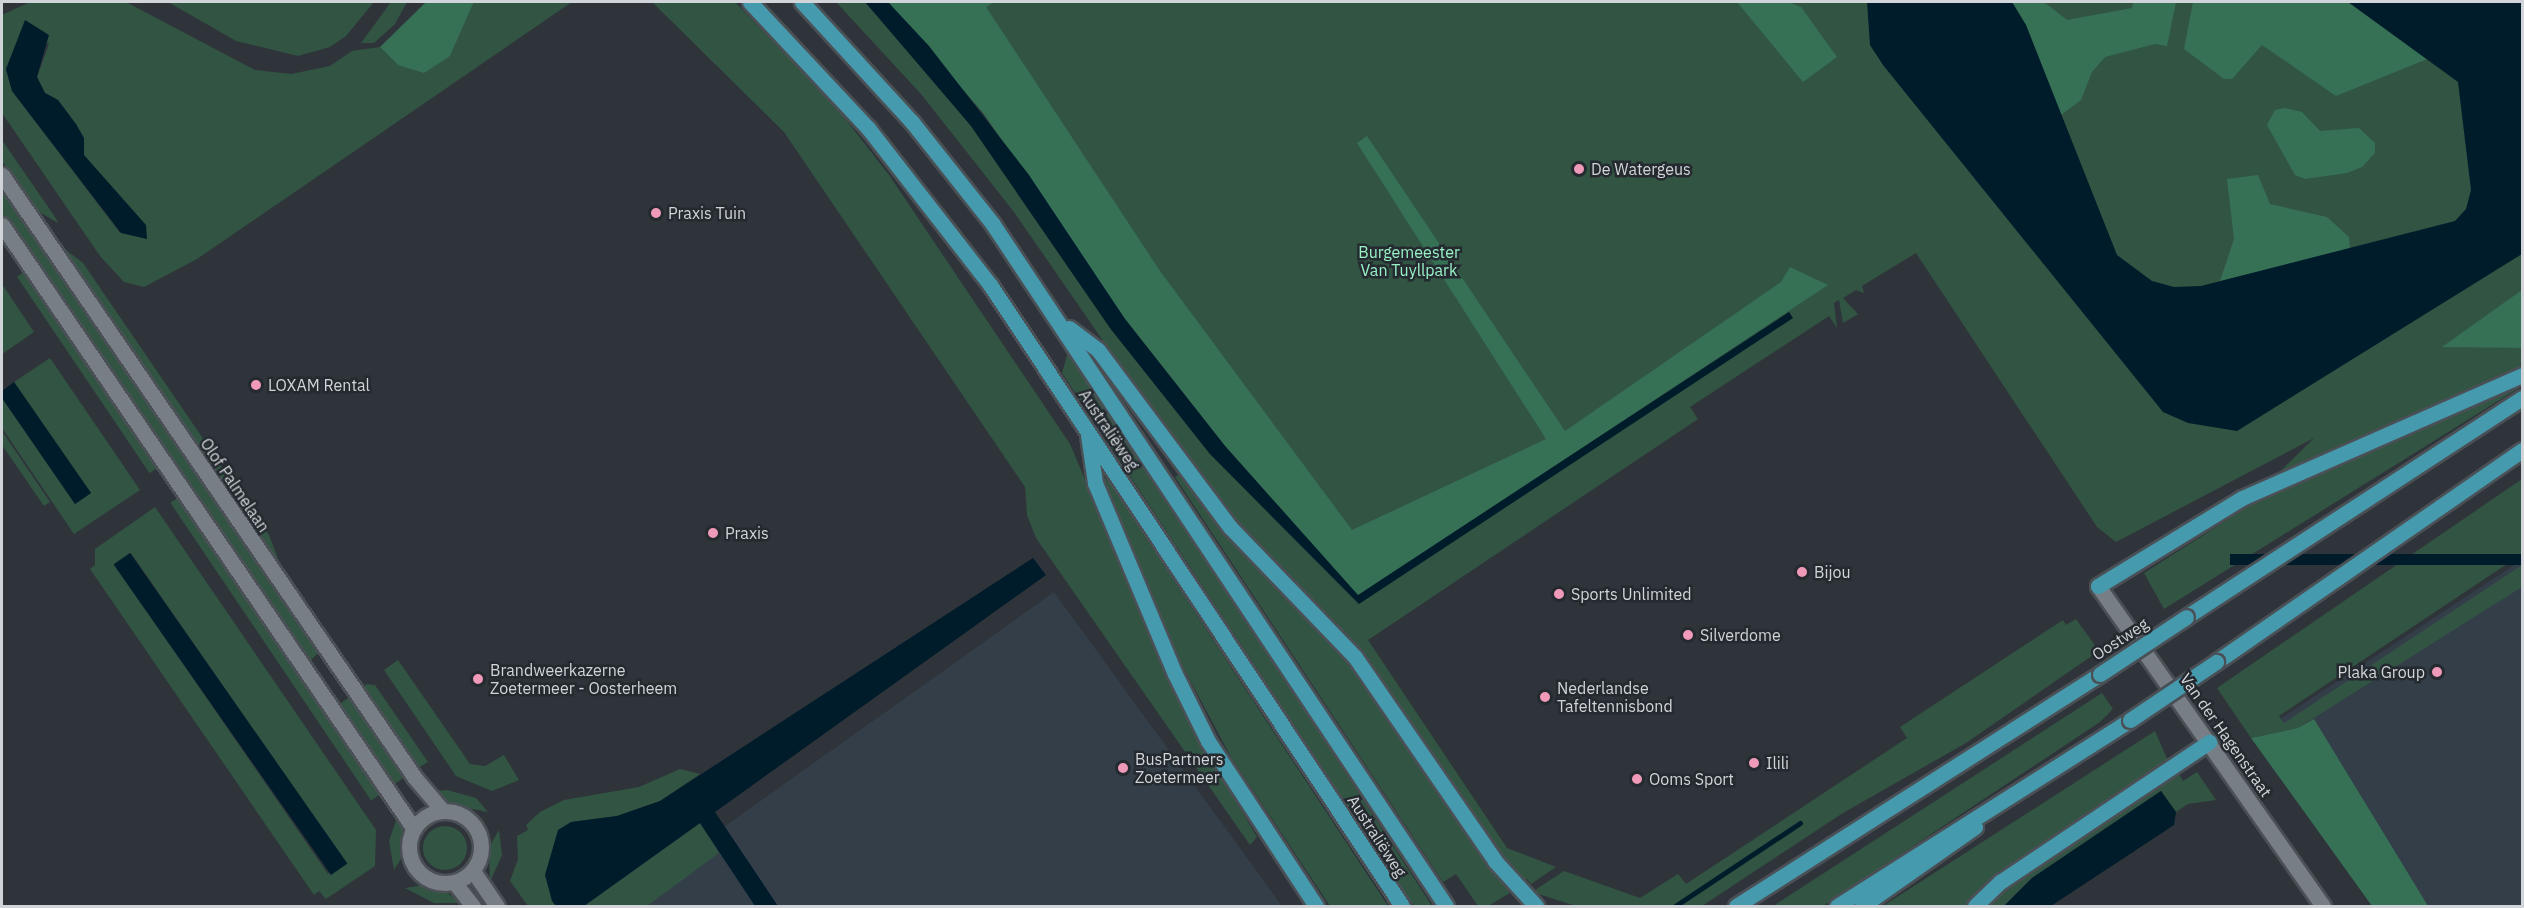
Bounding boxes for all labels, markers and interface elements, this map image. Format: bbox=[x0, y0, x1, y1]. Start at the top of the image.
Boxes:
place label: De Watergeus bbox=[1591, 159, 1691, 179]
marker: De Watergeus bbox=[1572, 162, 1586, 176]
place label: Praxis Tuin bbox=[668, 203, 746, 223]
marker: Praxis Tuin bbox=[649, 206, 663, 220]
park label: Burgemeester Van Tuyllpark bbox=[1358, 242, 1460, 280]
place label: LOXAM Rental bbox=[268, 375, 370, 395]
marker: LOXAM Rental bbox=[249, 378, 263, 392]
street label: Australiëweg bbox=[1075, 386, 1143, 474]
street label: Olof Palmelaan bbox=[197, 434, 273, 536]
place label: Praxis bbox=[725, 523, 769, 543]
marker: Praxis bbox=[706, 526, 720, 540]
place label: Bijou bbox=[1814, 562, 1850, 582]
marker: Bijou bbox=[1795, 565, 1809, 579]
place label: Sports Unlimited bbox=[1571, 584, 1692, 604]
marker: Sports Unlimited bbox=[1552, 587, 1566, 601]
street label: Oostweg bbox=[2088, 614, 2152, 664]
place label: Silverdome bbox=[1700, 625, 1781, 645]
marker: Silverdome bbox=[1681, 628, 1695, 642]
place label: Brandweerkazerne Zoetermeer - Oosterheem bbox=[490, 660, 677, 698]
place label: Plaka Group bbox=[2337, 662, 2425, 682]
marker: Plaka Group bbox=[2430, 665, 2444, 679]
street label: Van der Hagenstraat bbox=[2176, 670, 2276, 800]
marker: Brandweerkazerne Zoetermeer - Oosterheem bbox=[471, 672, 485, 686]
place label: Nederlandse Tafeltennisbond bbox=[1557, 678, 1673, 716]
marker: Nederlandse Tafeltennisbond bbox=[1538, 690, 1552, 704]
place label: BusPartners Zoetermeer bbox=[1135, 749, 1223, 787]
place label: Ilili bbox=[1766, 753, 1789, 773]
marker: Ilili bbox=[1747, 756, 1761, 770]
marker: BusPartners Zoetermeer bbox=[1116, 761, 1130, 775]
place label: Ooms Sport bbox=[1649, 769, 1734, 789]
marker: Ooms Sport bbox=[1630, 772, 1644, 786]
street label: Australiëweg bbox=[1343, 792, 1411, 880]

